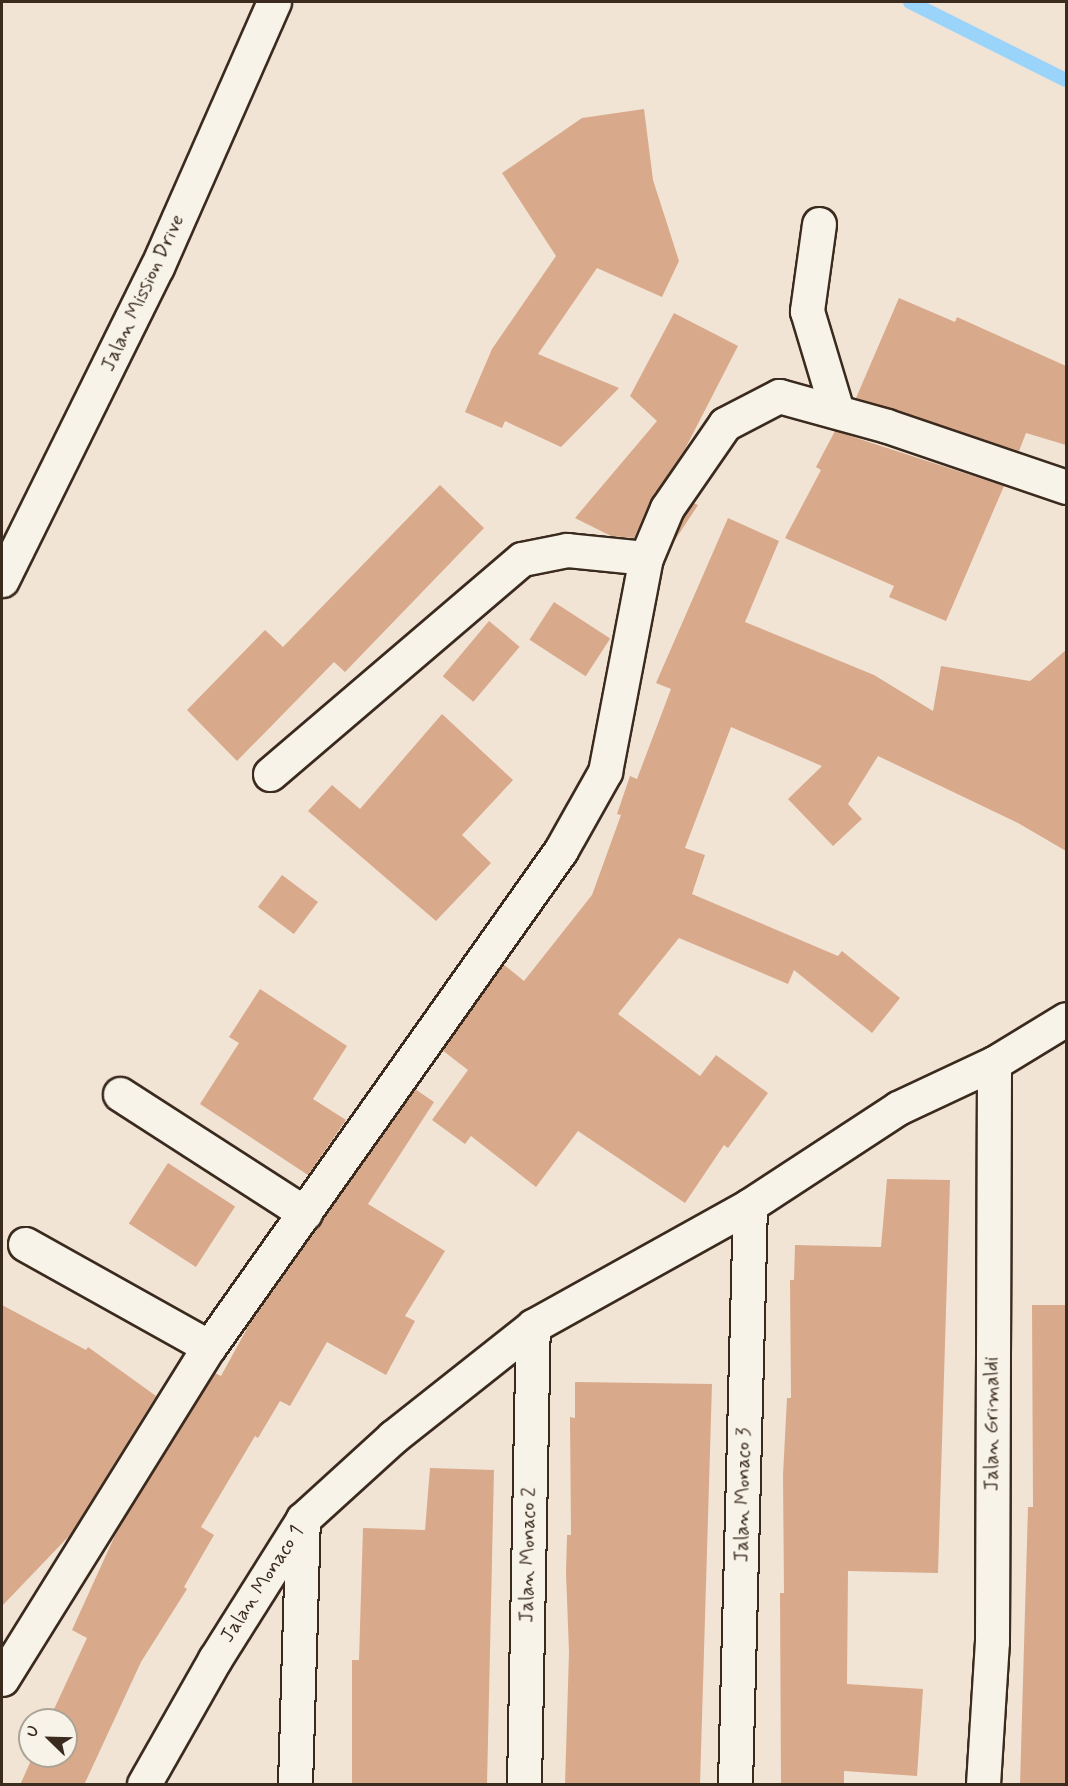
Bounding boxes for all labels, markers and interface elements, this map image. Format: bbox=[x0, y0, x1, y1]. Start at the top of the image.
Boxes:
street label: Jalan Mission Drive bbox=[97, 212, 189, 374]
street label: Jalan Grimaldi bbox=[980, 1357, 1004, 1491]
street label: Jalan Monaco 3 bbox=[730, 1428, 756, 1562]
street label: Jalan Monaco 2 bbox=[515, 1487, 541, 1623]
street label: Jalan Monaco 1 bbox=[215, 1521, 309, 1647]
north arrow bbox=[18, 1708, 78, 1768]
text: U bbox=[21, 1723, 45, 1740]

